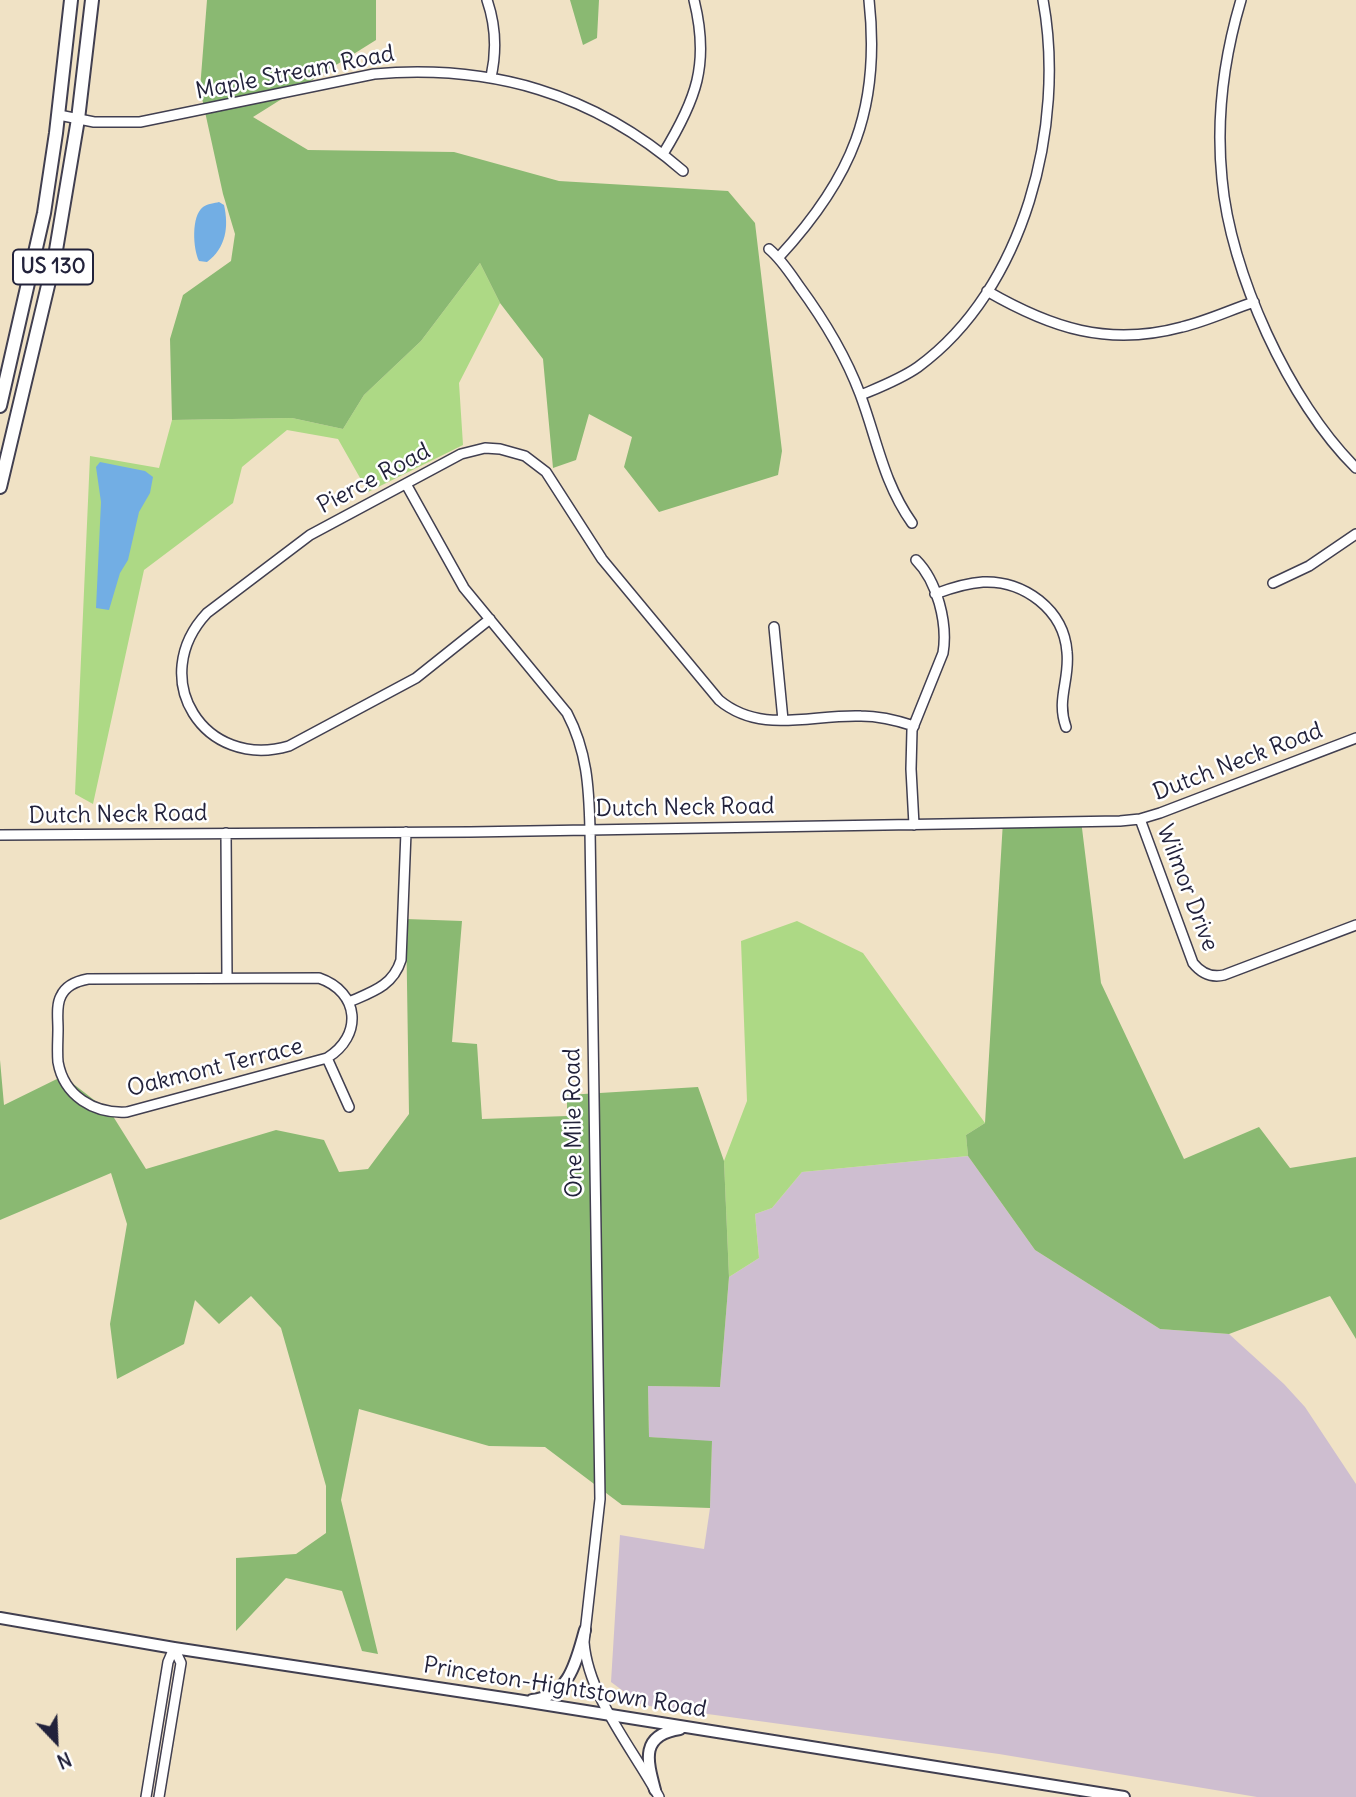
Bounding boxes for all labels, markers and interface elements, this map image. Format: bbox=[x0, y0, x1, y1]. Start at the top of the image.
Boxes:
street label: Maple Stream Road bbox=[193, 40, 397, 106]
road number: US 130 bbox=[13, 250, 93, 284]
street label: Pierce Road bbox=[313, 438, 435, 520]
street label: Dutch Neck Road bbox=[1150, 717, 1326, 807]
street label: Dutch Neck Road bbox=[595, 793, 775, 823]
street label: Dutch Neck Road bbox=[28, 800, 208, 830]
street label: Wilmor Drive bbox=[1150, 821, 1224, 955]
street label: Oakmont Terrace bbox=[124, 1033, 306, 1103]
street label: One Mile Road bbox=[559, 1048, 589, 1198]
street label: Princeton-Hightstown Road bbox=[421, 1652, 709, 1724]
north arrow bbox=[21, 1706, 91, 1776]
text: N bbox=[53, 1747, 75, 1774]

